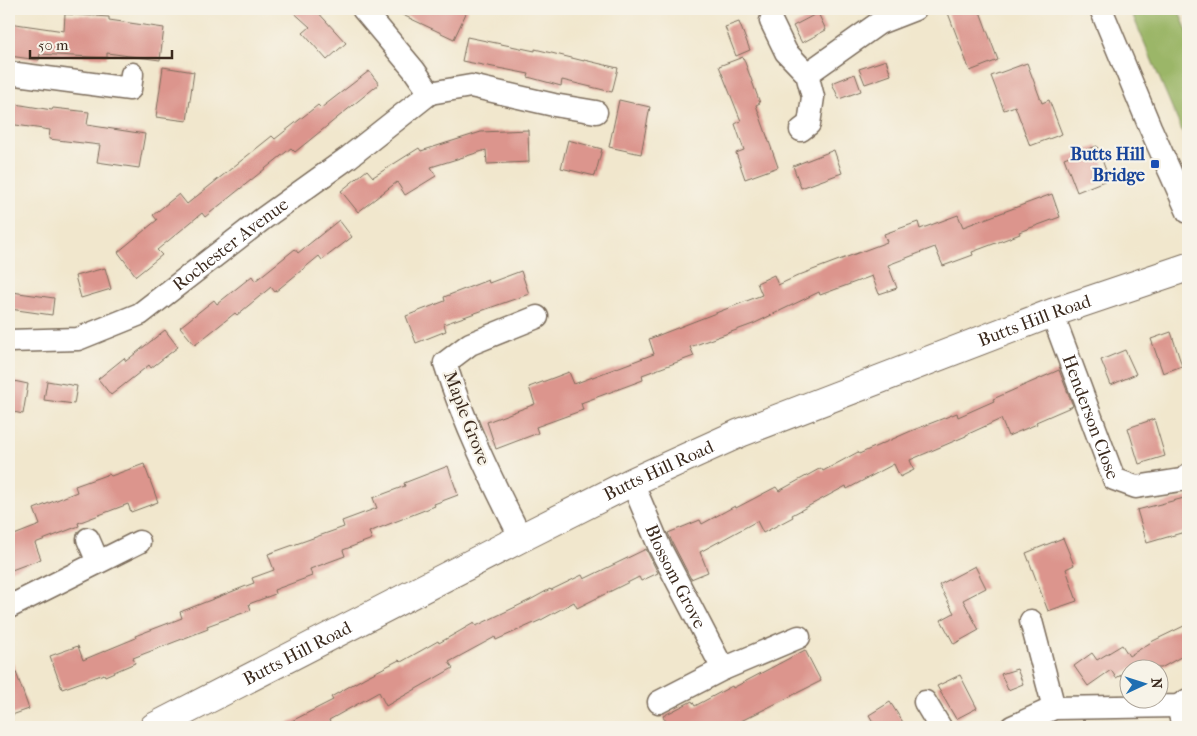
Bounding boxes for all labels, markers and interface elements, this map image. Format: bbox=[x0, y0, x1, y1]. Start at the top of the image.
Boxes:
scale bar bbox=[30, 28, 172, 60]
text: 50 m bbox=[38, 36, 69, 54]
place label: Butts Hill Bridge bbox=[1070, 144, 1146, 186]
marker: Butts Hill Bridge bbox=[1149, 158, 1161, 170]
street label: Rochester Avenue bbox=[169, 194, 293, 296]
street label: Butts Hill Road bbox=[975, 291, 1094, 351]
street label: Henderson Close bbox=[1058, 352, 1123, 482]
street label: Maple Grove bbox=[439, 368, 494, 468]
street label: Butts Hill Road bbox=[600, 436, 717, 506]
street label: Blossom Grove bbox=[640, 522, 710, 632]
street label: Butts Hill Road bbox=[240, 617, 355, 690]
north arrow bbox=[1120, 658, 1170, 708]
text: N bbox=[1148, 677, 1165, 689]

